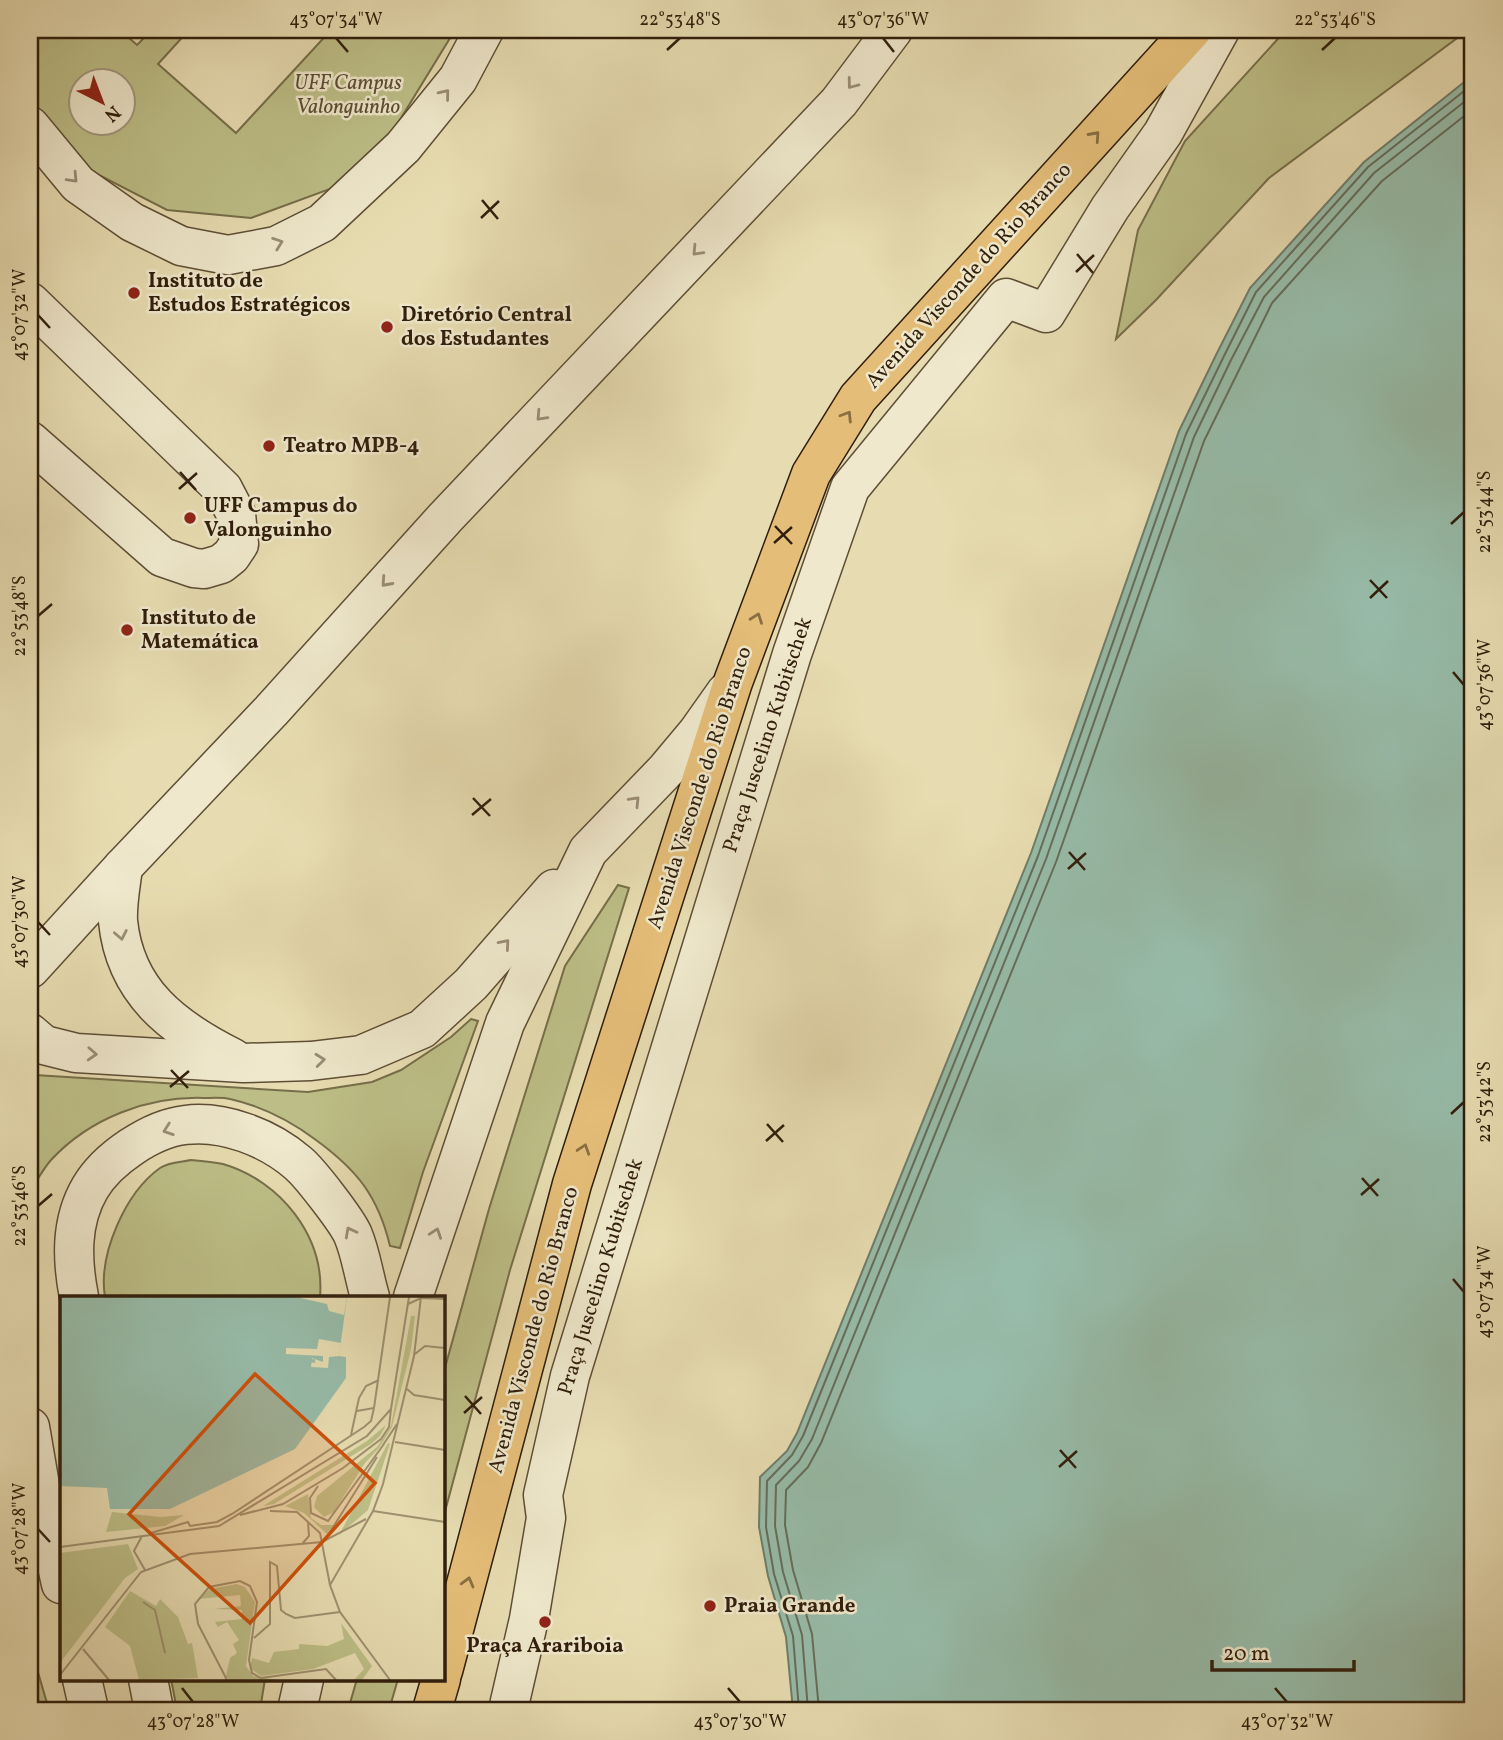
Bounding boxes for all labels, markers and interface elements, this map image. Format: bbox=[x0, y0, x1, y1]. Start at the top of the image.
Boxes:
text: 43°07'34"W bbox=[289, 8, 383, 33]
text: 22°53'48"S bbox=[639, 8, 721, 33]
text: 43°07'36"W bbox=[837, 8, 929, 33]
text: 22°53'46"S bbox=[1294, 8, 1376, 33]
north arrow bbox=[66, 66, 136, 136]
park label: UFF Campus Valonguinho bbox=[294, 69, 402, 122]
one-way arrow bbox=[848, 77, 860, 89]
one-way arrow bbox=[437, 90, 450, 102]
text: N bbox=[98, 99, 126, 128]
one-way arrow bbox=[1087, 131, 1100, 144]
street label: Avenida Visconde do Rio Branco bbox=[859, 156, 1079, 396]
one-way arrow bbox=[65, 170, 78, 183]
one-way arrow bbox=[271, 238, 283, 252]
one-way arrow bbox=[693, 243, 706, 256]
place label: Instituto de Estudos Estratégicos bbox=[148, 267, 350, 320]
text: 43°07'32"W bbox=[8, 269, 33, 361]
marker: Instituto de Estudos Estratégicos bbox=[126, 285, 142, 301]
place label: Diretório Central dos Estudantes bbox=[401, 301, 572, 354]
marker: Diretório Central dos Estudantes bbox=[379, 319, 395, 335]
one-way arrow bbox=[536, 408, 549, 421]
one-way arrow bbox=[838, 411, 851, 424]
place label: Teatro MPB-4 bbox=[283, 432, 420, 461]
marker: Teatro MPB-4 bbox=[261, 438, 277, 454]
text: 22°53'44"S bbox=[1473, 471, 1498, 553]
place label: UFF Campus do Valonguinho bbox=[204, 492, 357, 545]
marker: UFF Campus do Valonguinho bbox=[182, 510, 198, 526]
one-way arrow bbox=[382, 574, 394, 587]
text: 22°53'48"S bbox=[8, 575, 33, 657]
place label: Instituto de Matemática bbox=[141, 604, 259, 657]
one-way arrow bbox=[748, 612, 762, 624]
street label: Praça Juscelino Kubitschek bbox=[716, 613, 820, 857]
marker: Instituto de Matemática bbox=[119, 622, 135, 638]
text: 43°07'36"W bbox=[1473, 639, 1498, 731]
street label: Avenida Visconde do Rio Branco bbox=[641, 643, 759, 933]
one-way arrow bbox=[627, 797, 640, 810]
text: 43°07'30"W bbox=[8, 875, 33, 969]
one-way arrow bbox=[113, 929, 128, 941]
one-way arrow bbox=[497, 939, 509, 952]
one-way arrow bbox=[87, 1047, 98, 1062]
one-way arrow bbox=[314, 1053, 325, 1068]
text: 22°53'42"S bbox=[1473, 1061, 1498, 1143]
one-way arrow bbox=[162, 1122, 175, 1136]
one-way arrow bbox=[575, 1143, 590, 1155]
street label: Praça Juscelino Kubitschek bbox=[551, 1155, 651, 1399]
text: 22°53'46"S bbox=[8, 1165, 33, 1247]
street label: Avenida Visconde do Rio Branco bbox=[482, 1184, 586, 1476]
one-way arrow bbox=[344, 1227, 358, 1240]
one-way arrow bbox=[428, 1227, 442, 1239]
text: 43°07'34"W bbox=[1473, 1245, 1498, 1339]
inset map bbox=[60, 1296, 444, 1680]
text: 43°07'28"W bbox=[8, 1483, 33, 1575]
one-way arrow bbox=[460, 1576, 474, 1588]
place label: Praia Grande bbox=[724, 1592, 855, 1621]
marker: Praia Grande bbox=[702, 1598, 718, 1614]
marker: Praça Arariboia bbox=[537, 1614, 553, 1630]
scale bar bbox=[1212, 1628, 1354, 1672]
place label: Praça Arariboia bbox=[466, 1632, 624, 1661]
text: 20 m bbox=[1223, 1640, 1269, 1669]
text: 43°07'28"W bbox=[147, 1710, 239, 1735]
text: 43°07'30"W bbox=[693, 1710, 787, 1735]
text: 43°07'32"W bbox=[1241, 1710, 1333, 1735]

